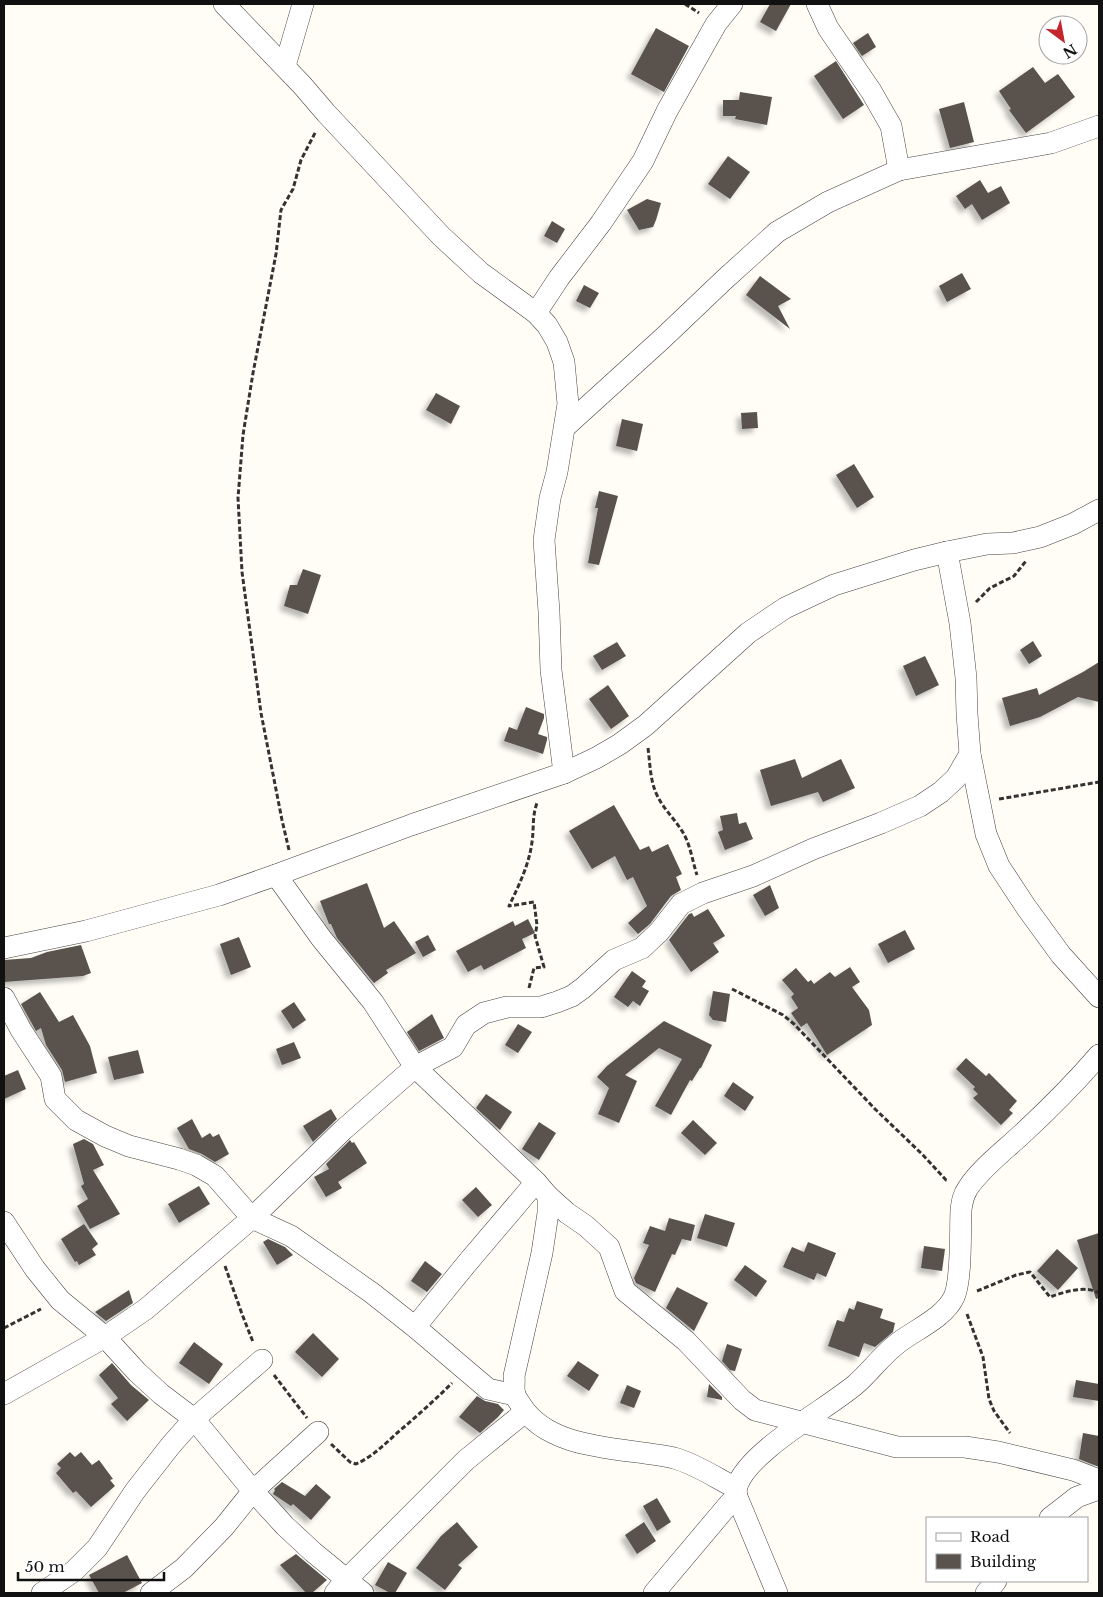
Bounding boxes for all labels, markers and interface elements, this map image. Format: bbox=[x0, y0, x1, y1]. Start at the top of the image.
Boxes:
north arrow bbox=[1038, 15, 1088, 65]
text: N bbox=[1060, 40, 1080, 62]
legend bbox=[926, 1517, 1088, 1582]
text: Road bbox=[970, 1527, 1010, 1546]
scale bar bbox=[18, 1550, 164, 1582]
text: Building bbox=[970, 1552, 1037, 1571]
text: 50 m bbox=[25, 1557, 65, 1576]

